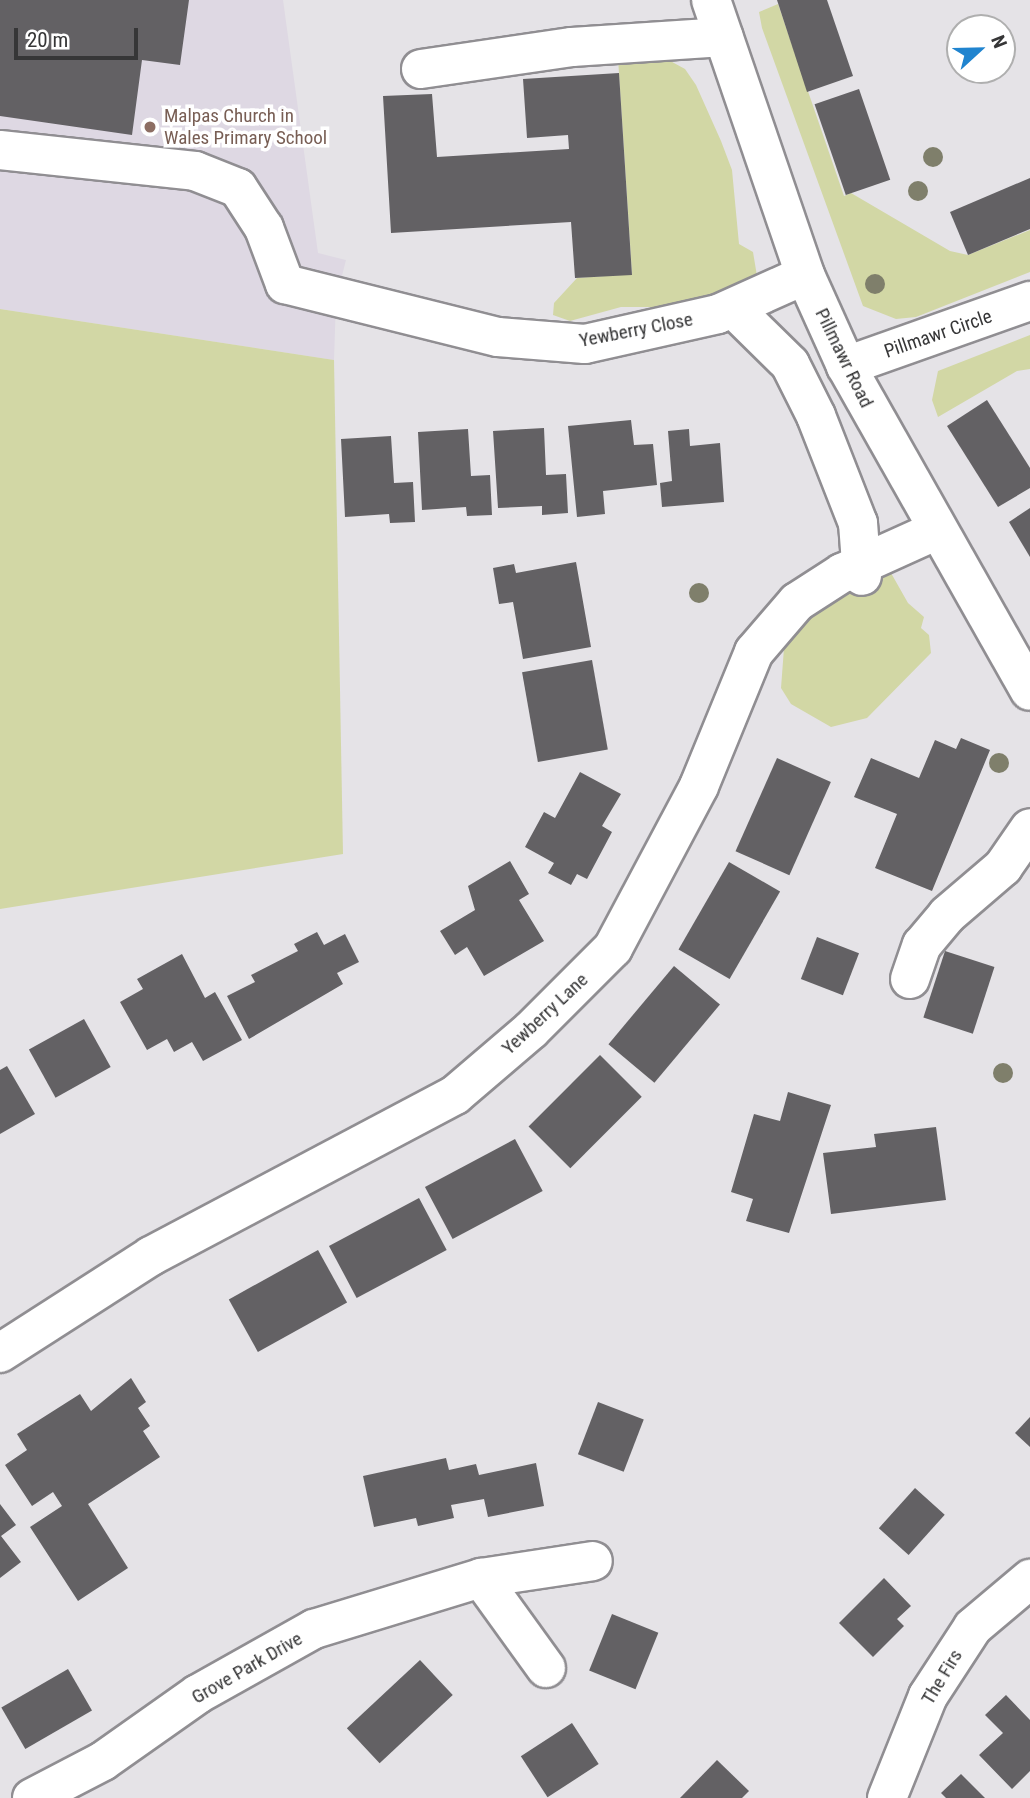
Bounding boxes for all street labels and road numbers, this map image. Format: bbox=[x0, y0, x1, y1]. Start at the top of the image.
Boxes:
street label: Pillmawr Road bbox=[810, 305, 878, 411]
street label: Pillmawr Circle bbox=[881, 305, 995, 363]
street label: Yewberry Close bbox=[577, 308, 695, 352]
street label: Yewberry Lane bbox=[497, 968, 593, 1060]
street label: Grove Park Drive bbox=[188, 1627, 306, 1709]
street label: The Firs bbox=[917, 1645, 967, 1709]

